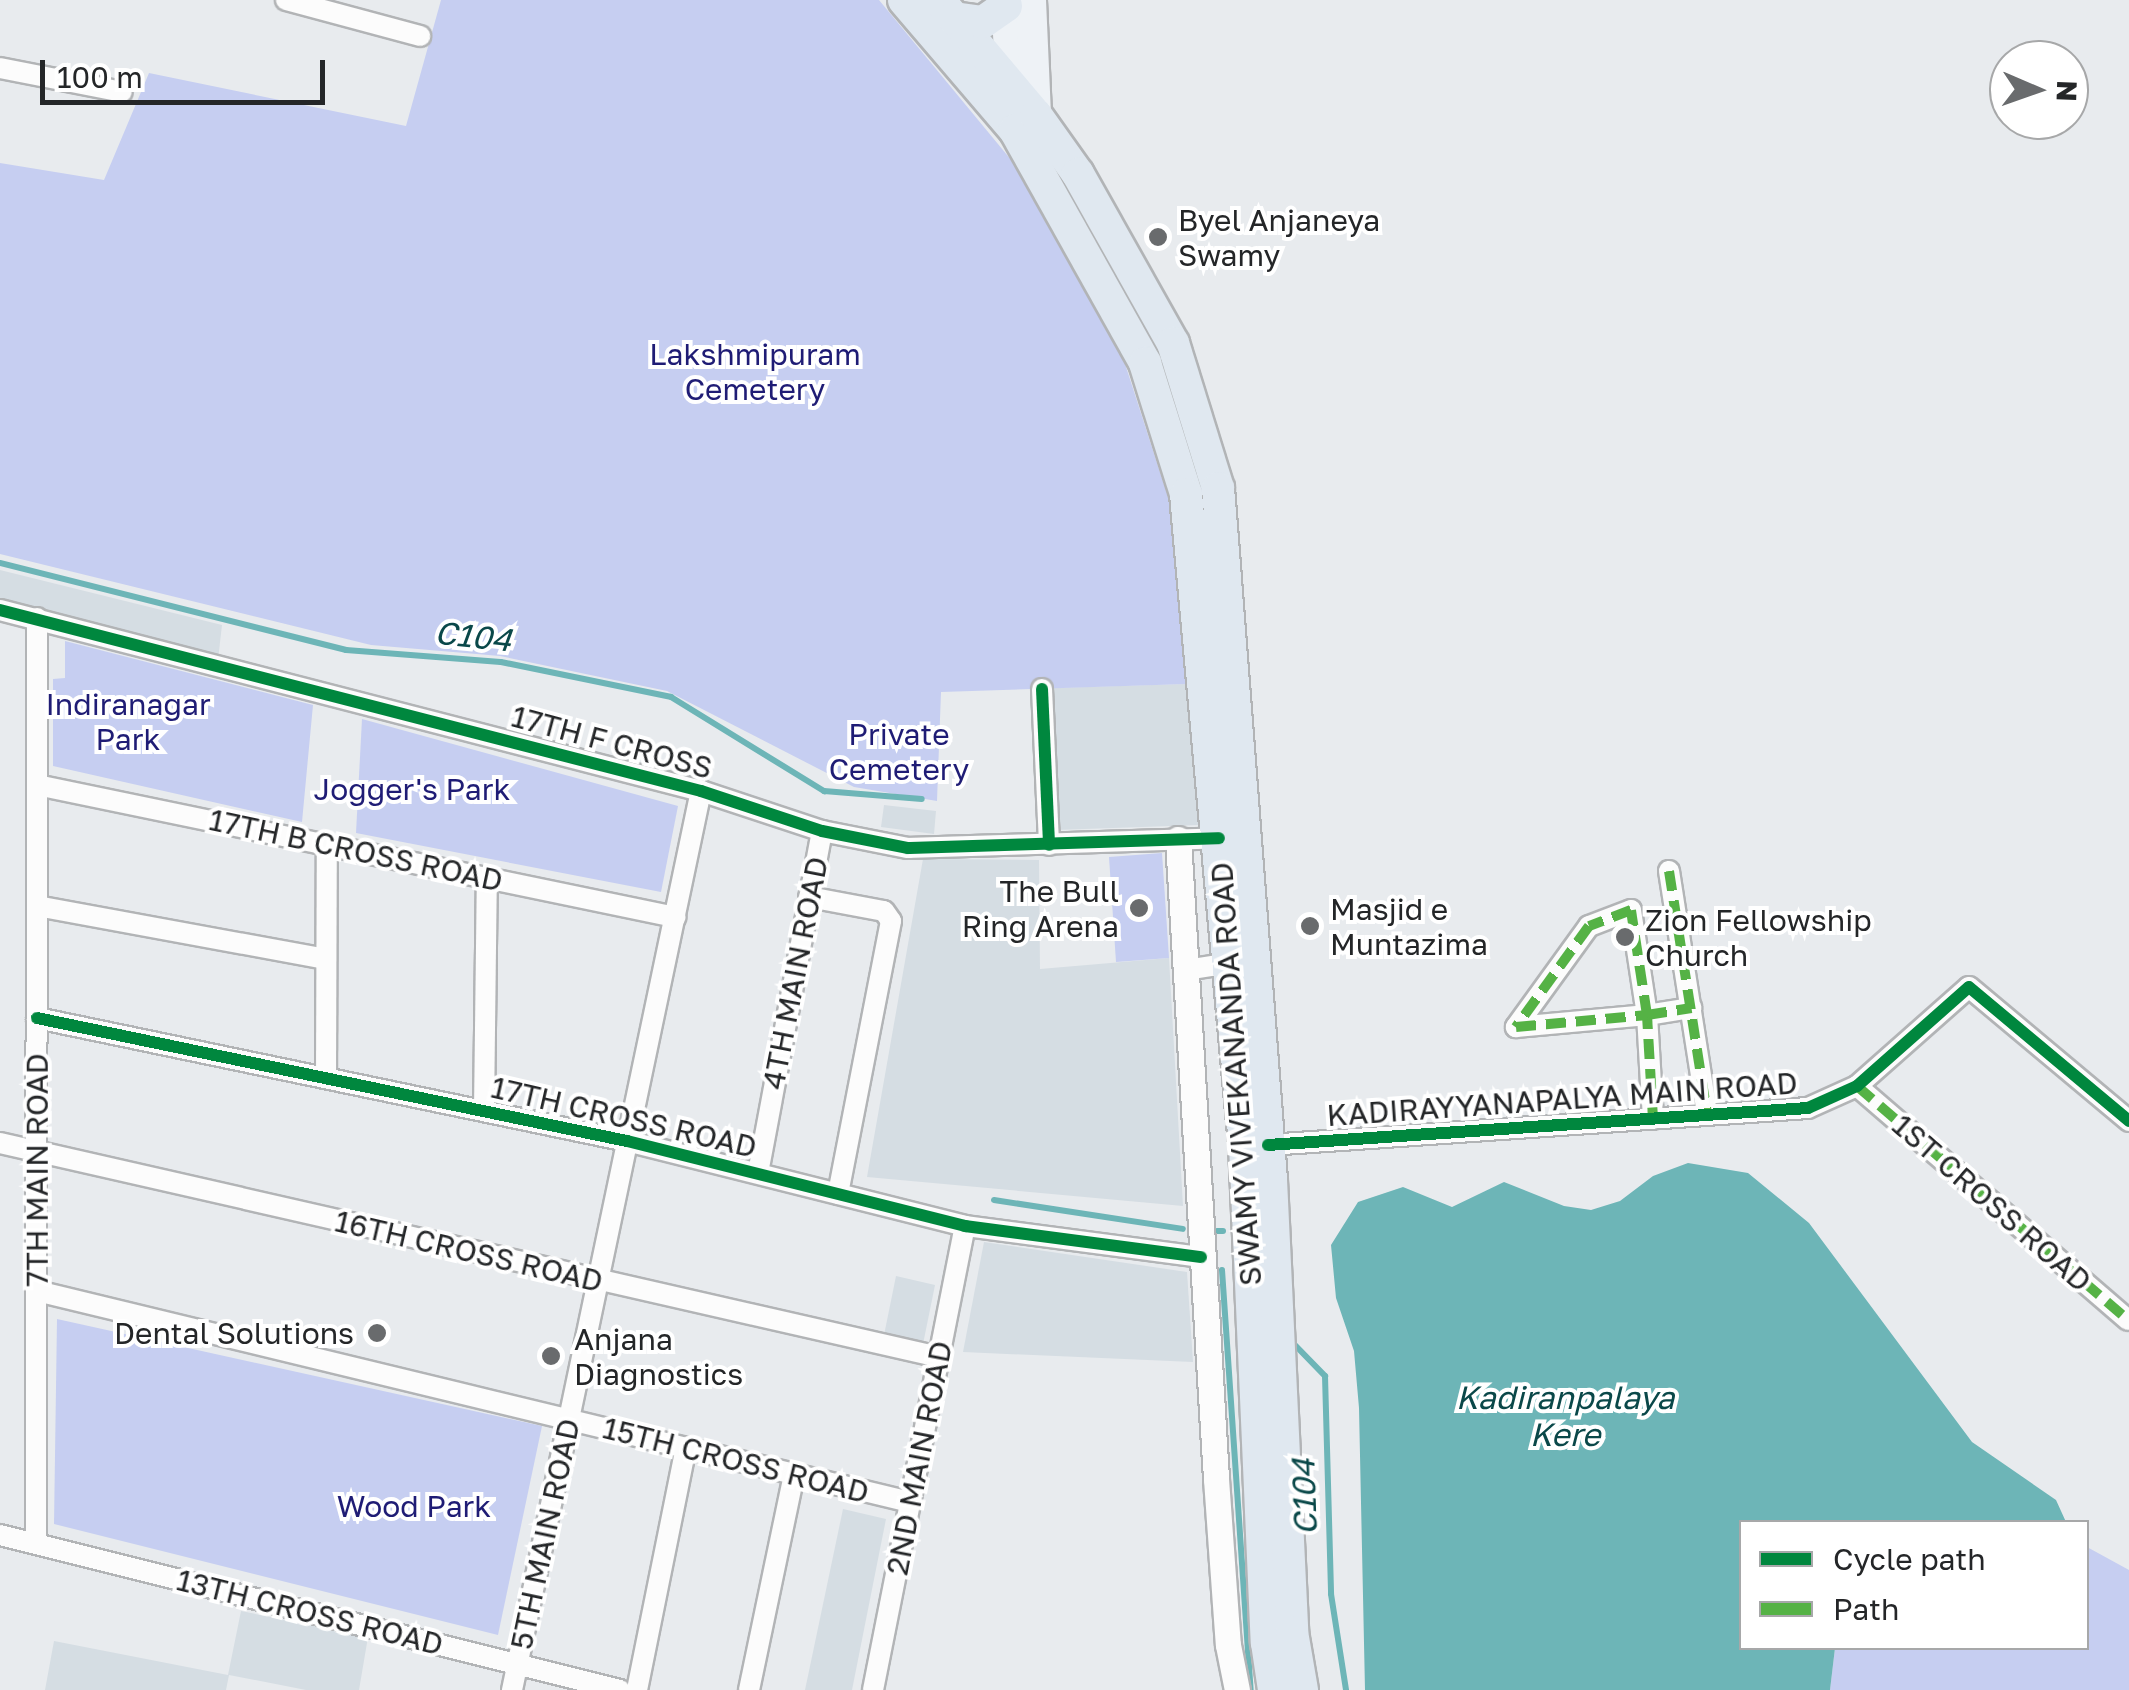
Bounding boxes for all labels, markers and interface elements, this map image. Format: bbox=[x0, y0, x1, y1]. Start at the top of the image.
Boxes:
scale bar bbox=[45, 40, 330, 102]
north arrow bbox=[1989, 40, 2089, 140]
text: 100 m bbox=[57, 59, 143, 95]
text: N bbox=[2051, 80, 2084, 102]
place label: Byel Anjaneya Swamy bbox=[1178, 202, 1380, 272]
marker: Byel Anjaneya Swamy bbox=[1147, 226, 1169, 248]
park label: Lakshmipuram Cemetery bbox=[649, 336, 861, 406]
water label: C104 bbox=[433, 613, 513, 659]
park label: Indiranagar Park bbox=[45, 686, 211, 756]
street label: 17TH F CROSS bbox=[508, 698, 716, 786]
park label: Private Cemetery bbox=[829, 716, 969, 786]
park label: Jogger's Park bbox=[314, 771, 510, 807]
street label: 17TH B CROSS ROAD bbox=[206, 801, 506, 899]
street label: 4TH MAIN ROAD bbox=[755, 854, 835, 1092]
street label: SWAMY VIVEKANANDA ROAD bbox=[1203, 861, 1269, 1287]
place label: The Bull Ring Arena bbox=[962, 873, 1119, 944]
place label: Masjid e Muntazima bbox=[1330, 891, 1488, 962]
marker: The Bull Ring Arena bbox=[1128, 897, 1150, 919]
place label: Zion Fellowship Church bbox=[1645, 902, 1872, 972]
marker: Masjid e Muntazima bbox=[1299, 915, 1321, 937]
marker: Zion Fellowship Church bbox=[1614, 926, 1636, 948]
street label: 7TH MAIN ROAD bbox=[19, 1053, 55, 1287]
street label: KADIRAYYANAPALYA MAIN ROAD bbox=[1325, 1065, 1799, 1133]
street label: 17TH CROSS ROAD bbox=[488, 1069, 760, 1165]
street label: 1ST CROSS ROAD bbox=[1885, 1107, 2099, 1299]
street label: 16TH CROSS ROAD bbox=[332, 1203, 606, 1299]
place label: Dental Solutions bbox=[114, 1315, 354, 1351]
marker: Dental Solutions bbox=[364, 1320, 390, 1346]
place label: Anjana Diagnostics bbox=[574, 1321, 743, 1392]
street label: 2ND MAIN ROAD bbox=[879, 1338, 959, 1578]
marker: Anjana Diagnostics bbox=[538, 1343, 564, 1369]
water label: Kadiranpalaya Kere bbox=[1456, 1379, 1674, 1454]
street label: 15TH CROSS ROAD bbox=[599, 1410, 873, 1510]
street label: 5TH MAIN ROAD bbox=[503, 1415, 587, 1653]
water label: C104 bbox=[1283, 1458, 1325, 1536]
park label: Wood Park bbox=[337, 1488, 491, 1524]
legend bbox=[1739, 1520, 2089, 1650]
text: Cycle path bbox=[1833, 1541, 1986, 1577]
street label: 13TH CROSS ROAD bbox=[173, 1562, 447, 1662]
text: Path bbox=[1833, 1591, 1899, 1627]

